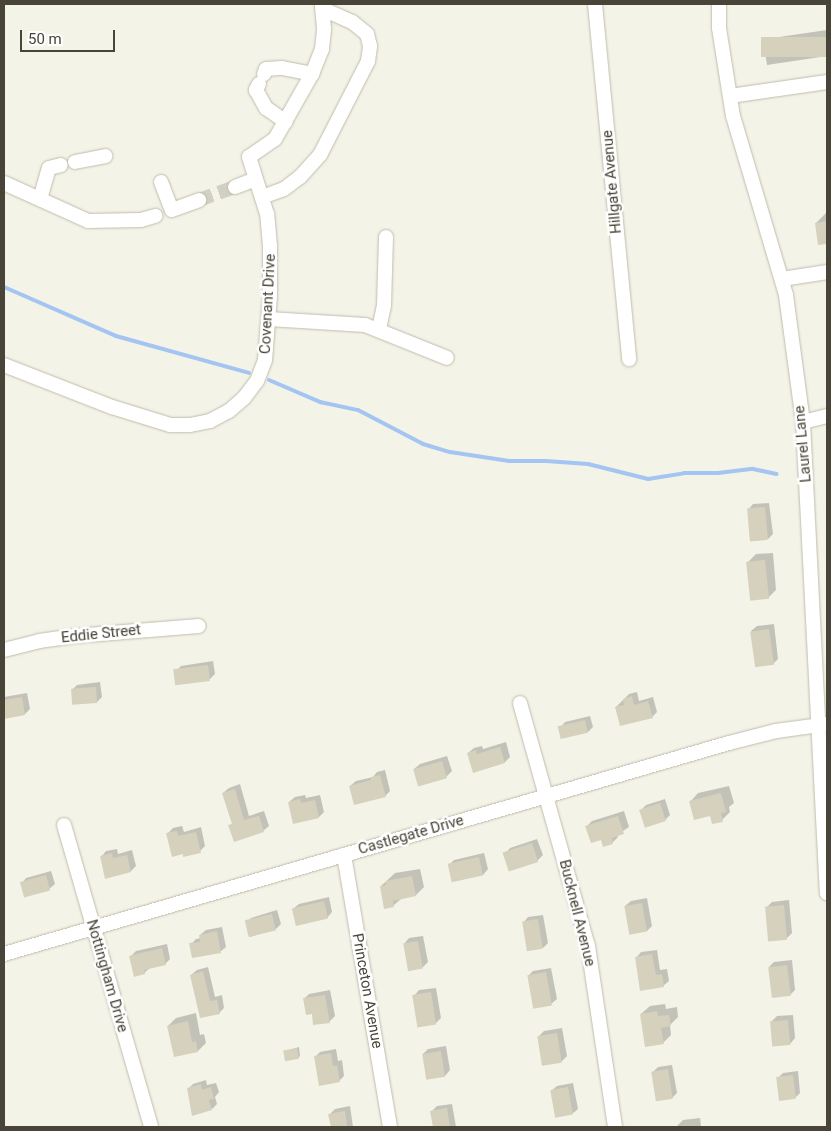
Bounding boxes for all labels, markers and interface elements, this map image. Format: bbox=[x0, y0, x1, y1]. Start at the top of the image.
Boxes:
scale bar bbox=[22, 20, 118, 52]
text: 50 m bbox=[28, 30, 62, 48]
street label: Hillgate Avenue bbox=[599, 129, 625, 235]
street label: Covenant Drive bbox=[256, 253, 280, 355]
street label: Laurel Lane bbox=[791, 405, 815, 483]
street label: Eddie Street bbox=[60, 621, 142, 647]
street label: Castlegate Drive bbox=[356, 811, 466, 859]
street label: Bucknell Avenue bbox=[555, 858, 599, 968]
street label: Nottingham Drive bbox=[82, 918, 132, 1034]
street label: Princeton Avenue bbox=[348, 932, 386, 1050]

